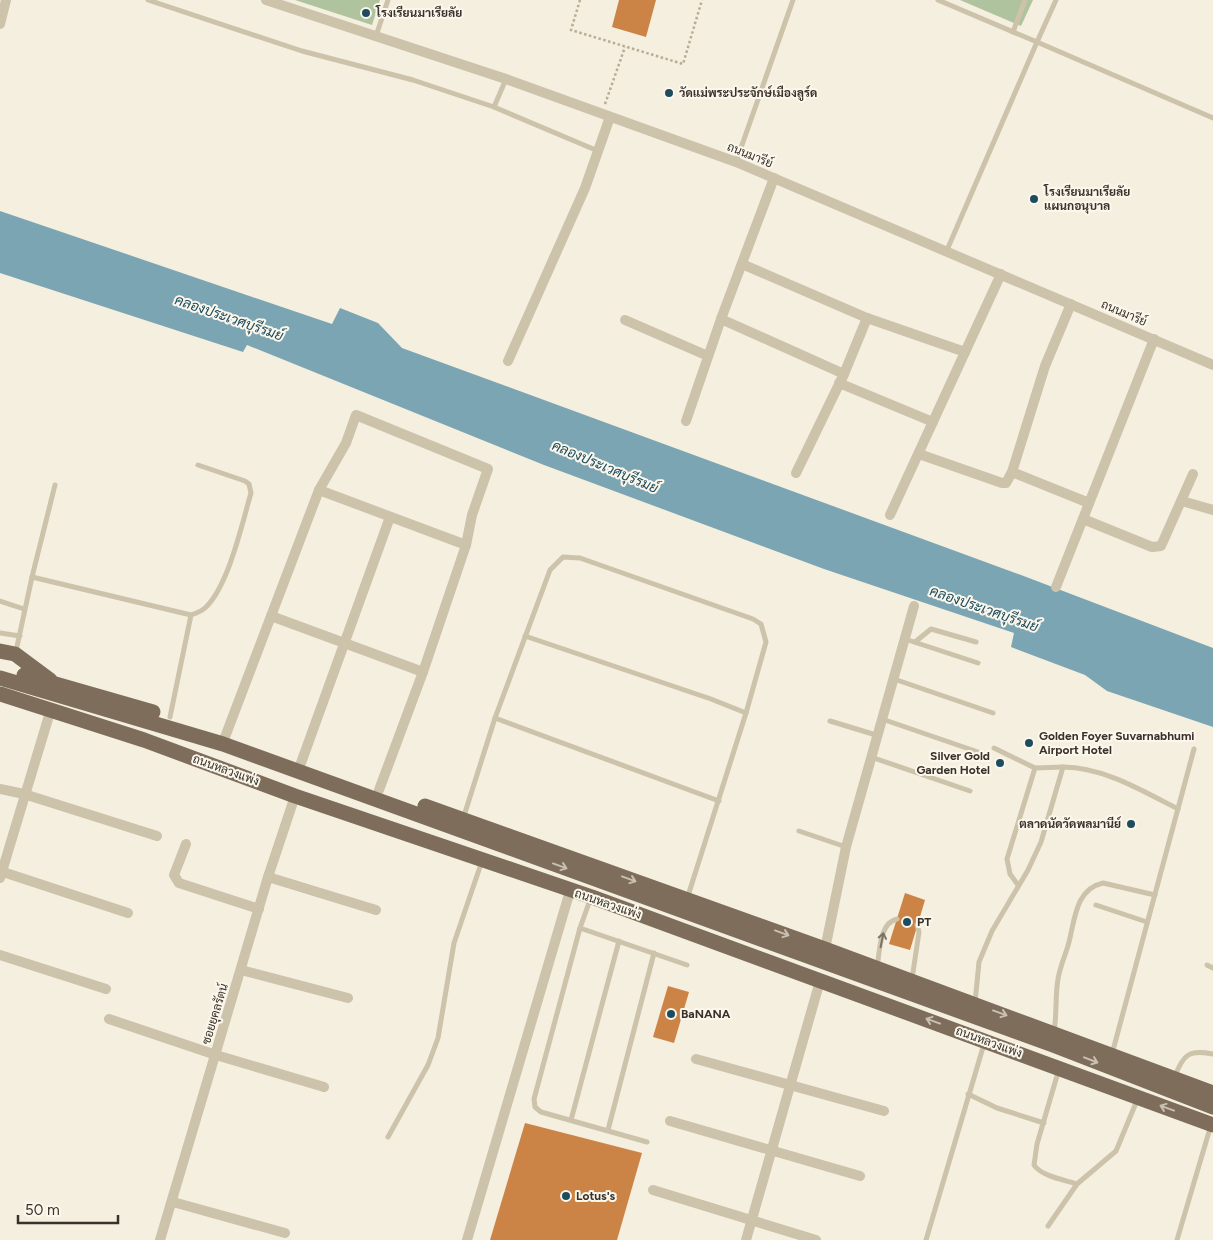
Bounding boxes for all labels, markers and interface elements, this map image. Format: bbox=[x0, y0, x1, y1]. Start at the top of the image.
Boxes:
place label: โรงเรียนมาเรียลัย bbox=[375, 5, 462, 20]
marker: โรงเรียนมาเรียลัย bbox=[360, 7, 372, 19]
place label: วัดแม่พระประจักษ์เมืองลูร์ด bbox=[679, 85, 817, 101]
marker: วัดแม่พระประจักษ์เมืองลูร์ด bbox=[663, 87, 675, 99]
street label: ถนนมารีย์ bbox=[725, 139, 775, 171]
place label: โรงเรียนมาเรียลัย แผนกอนุบาล bbox=[1043, 184, 1130, 214]
marker: โรงเรียนมาเรียลัย แผนกอนุบาล bbox=[1028, 193, 1040, 205]
water label: คลองประเวศบุรีรมย์ bbox=[172, 291, 288, 346]
street label: ถนนมารีย์ bbox=[1099, 296, 1149, 329]
water label: คลองประเวศบุรีรมย์ bbox=[549, 436, 663, 499]
water label: คลองประเวศบุรีรมย์ bbox=[927, 582, 1043, 637]
place label: Golden Foyer Suvarnabhumi Airport Hotel bbox=[1039, 729, 1195, 757]
marker: Golden Foyer Suvarnabhumi Airport Hotel bbox=[1023, 737, 1035, 749]
place label: Silver Gold Garden Hotel bbox=[916, 749, 990, 777]
street label: ถนนหลวงแพ่ง bbox=[191, 752, 261, 788]
marker: Silver Gold Garden Hotel bbox=[994, 757, 1006, 769]
place label: ตลาดนัดวัดพลมานีย์ bbox=[1019, 816, 1122, 831]
marker: ตลาดนัดวัดพลมานีย์ bbox=[1125, 818, 1137, 830]
one-way arrow bbox=[552, 862, 567, 871]
one-way arrow bbox=[620, 875, 636, 884]
street label: ถนนหลวงแพ่ง bbox=[573, 886, 643, 922]
place label: PT bbox=[917, 915, 931, 929]
marker: PT bbox=[901, 916, 913, 928]
one-way arrow bbox=[774, 929, 789, 938]
one-way arrow bbox=[878, 932, 888, 948]
street label: ซอยยุคลรัตน์ bbox=[198, 981, 233, 1047]
place label: BaNANA bbox=[681, 1007, 731, 1021]
marker: BaNANA bbox=[665, 1008, 677, 1020]
one-way arrow bbox=[992, 1009, 1007, 1018]
one-way arrow bbox=[925, 1016, 941, 1025]
street label: ถนนหลวงแพ่ง bbox=[954, 1024, 1024, 1060]
one-way arrow bbox=[1083, 1056, 1098, 1065]
one-way arrow bbox=[1160, 1103, 1175, 1112]
place label: Lotus's bbox=[576, 1189, 616, 1203]
marker: Lotus's bbox=[560, 1190, 572, 1202]
scale bar bbox=[18, 1192, 118, 1224]
text: 50 m bbox=[25, 1201, 60, 1219]

